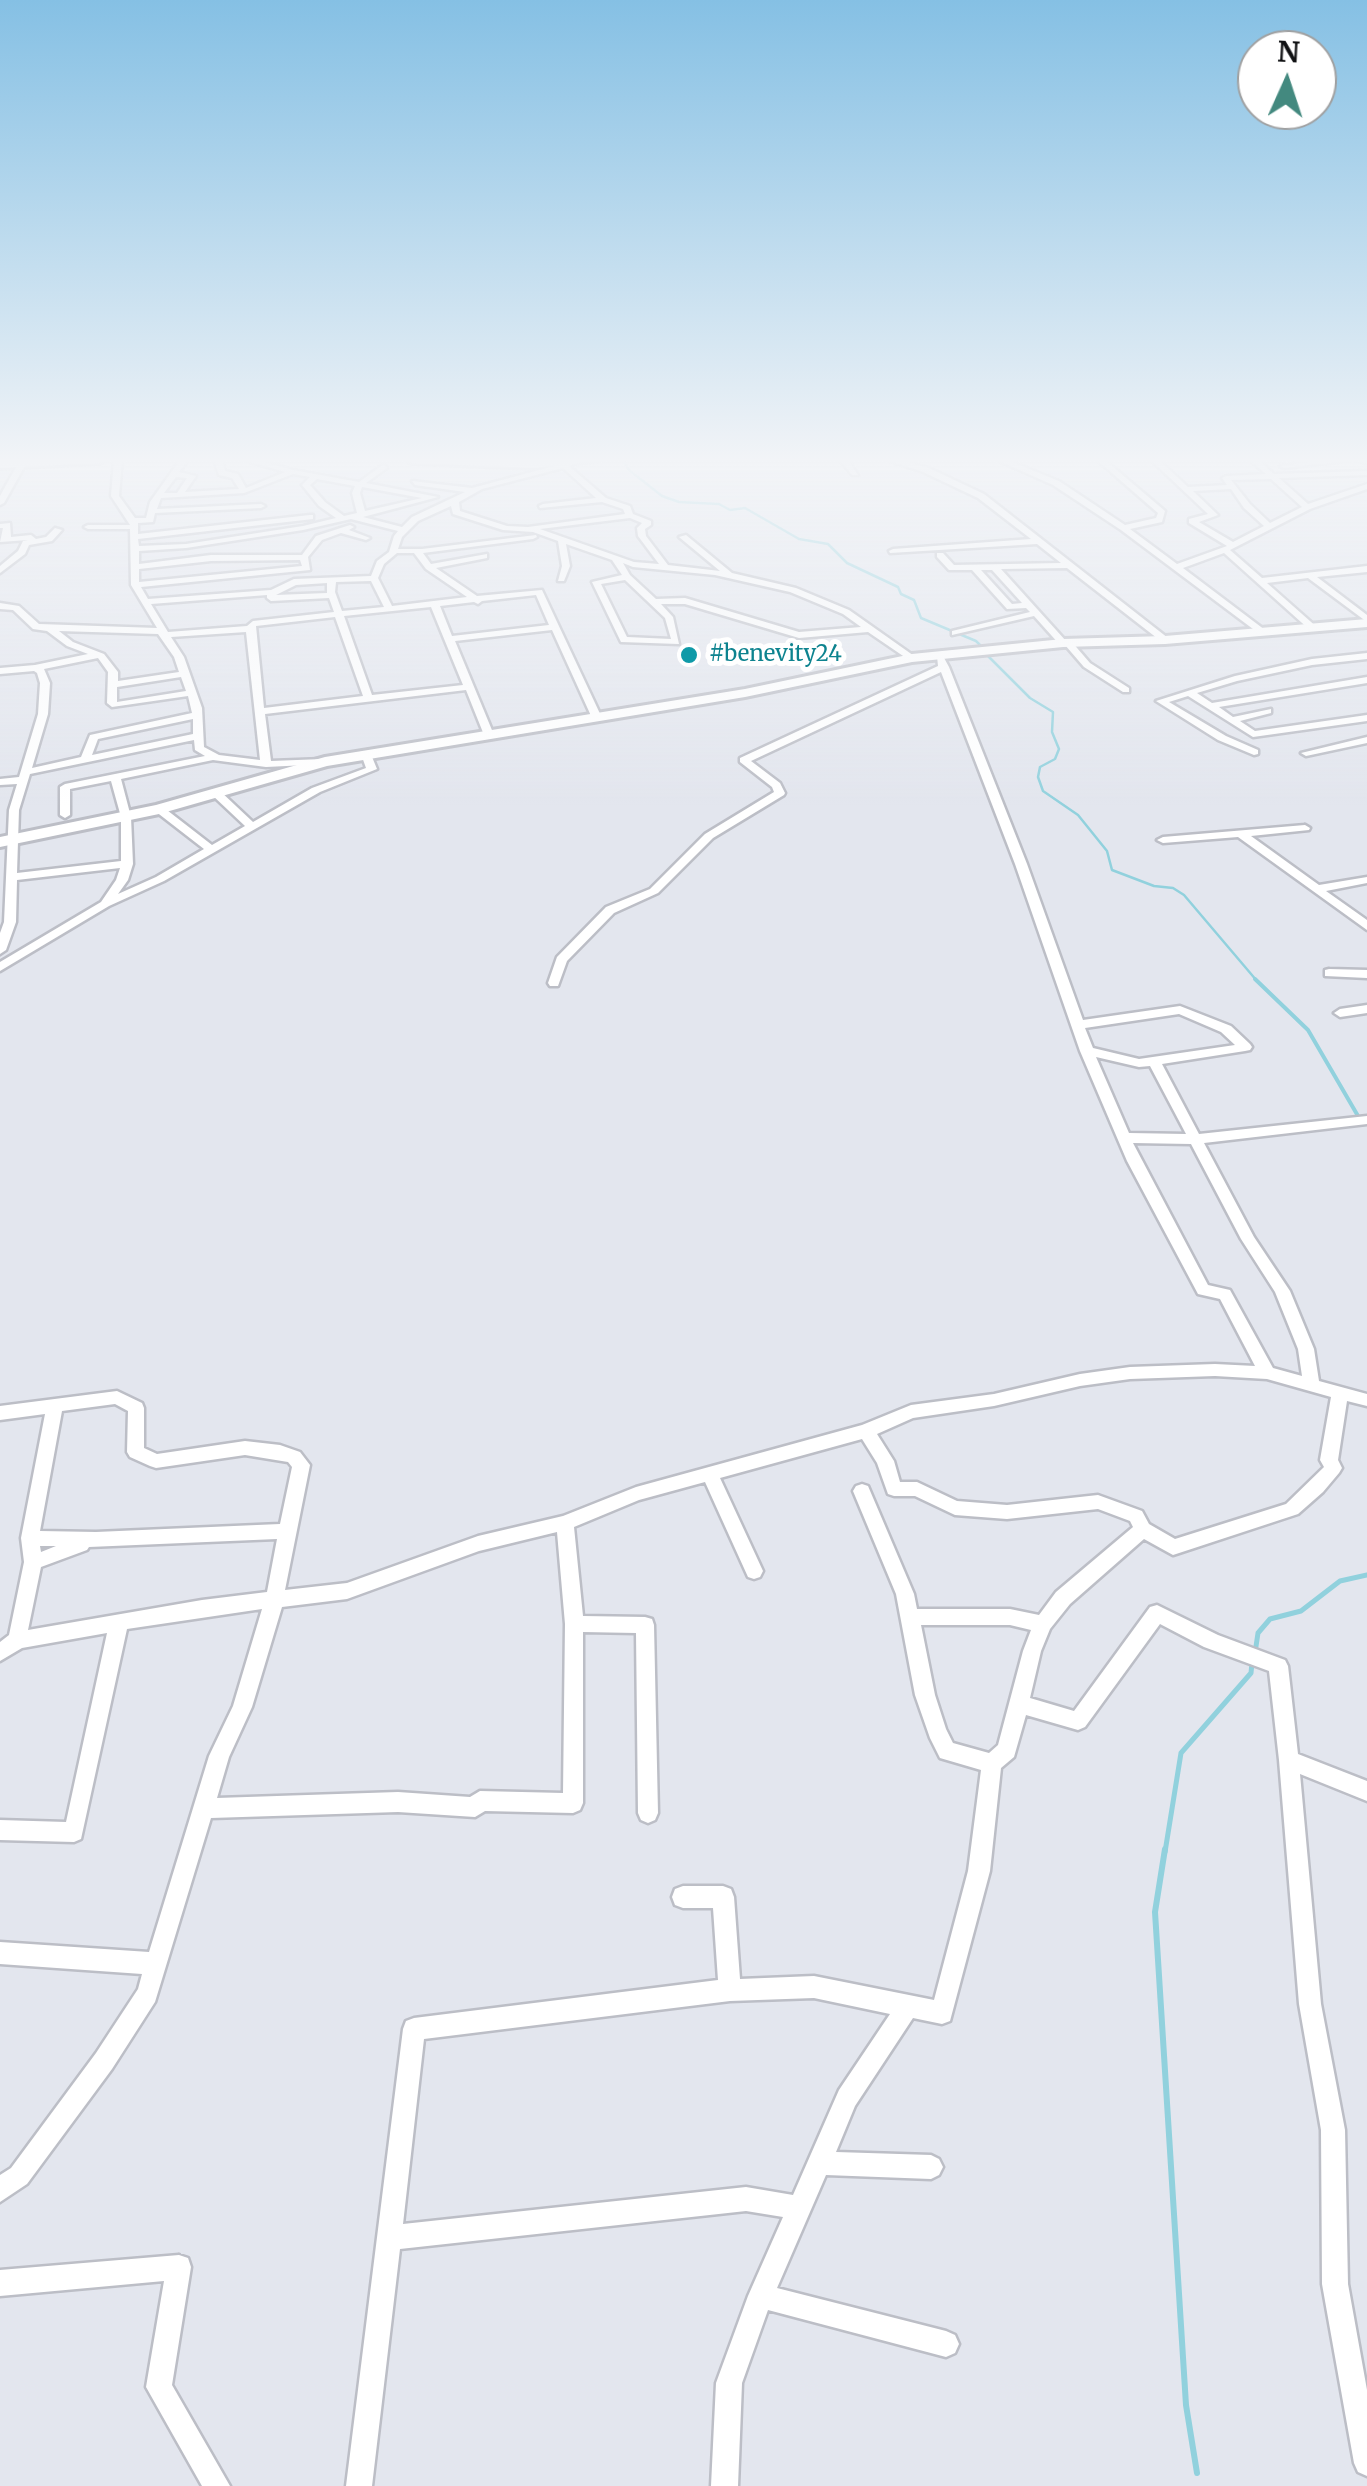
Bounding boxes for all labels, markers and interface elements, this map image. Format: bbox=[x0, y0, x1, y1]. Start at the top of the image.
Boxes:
north arrow bbox=[1237, 30, 1337, 130]
text: N bbox=[1276, 33, 1300, 71]
place label: #benevity24 bbox=[709, 642, 842, 668]
marker: #benevity24 bbox=[678, 644, 700, 666]

